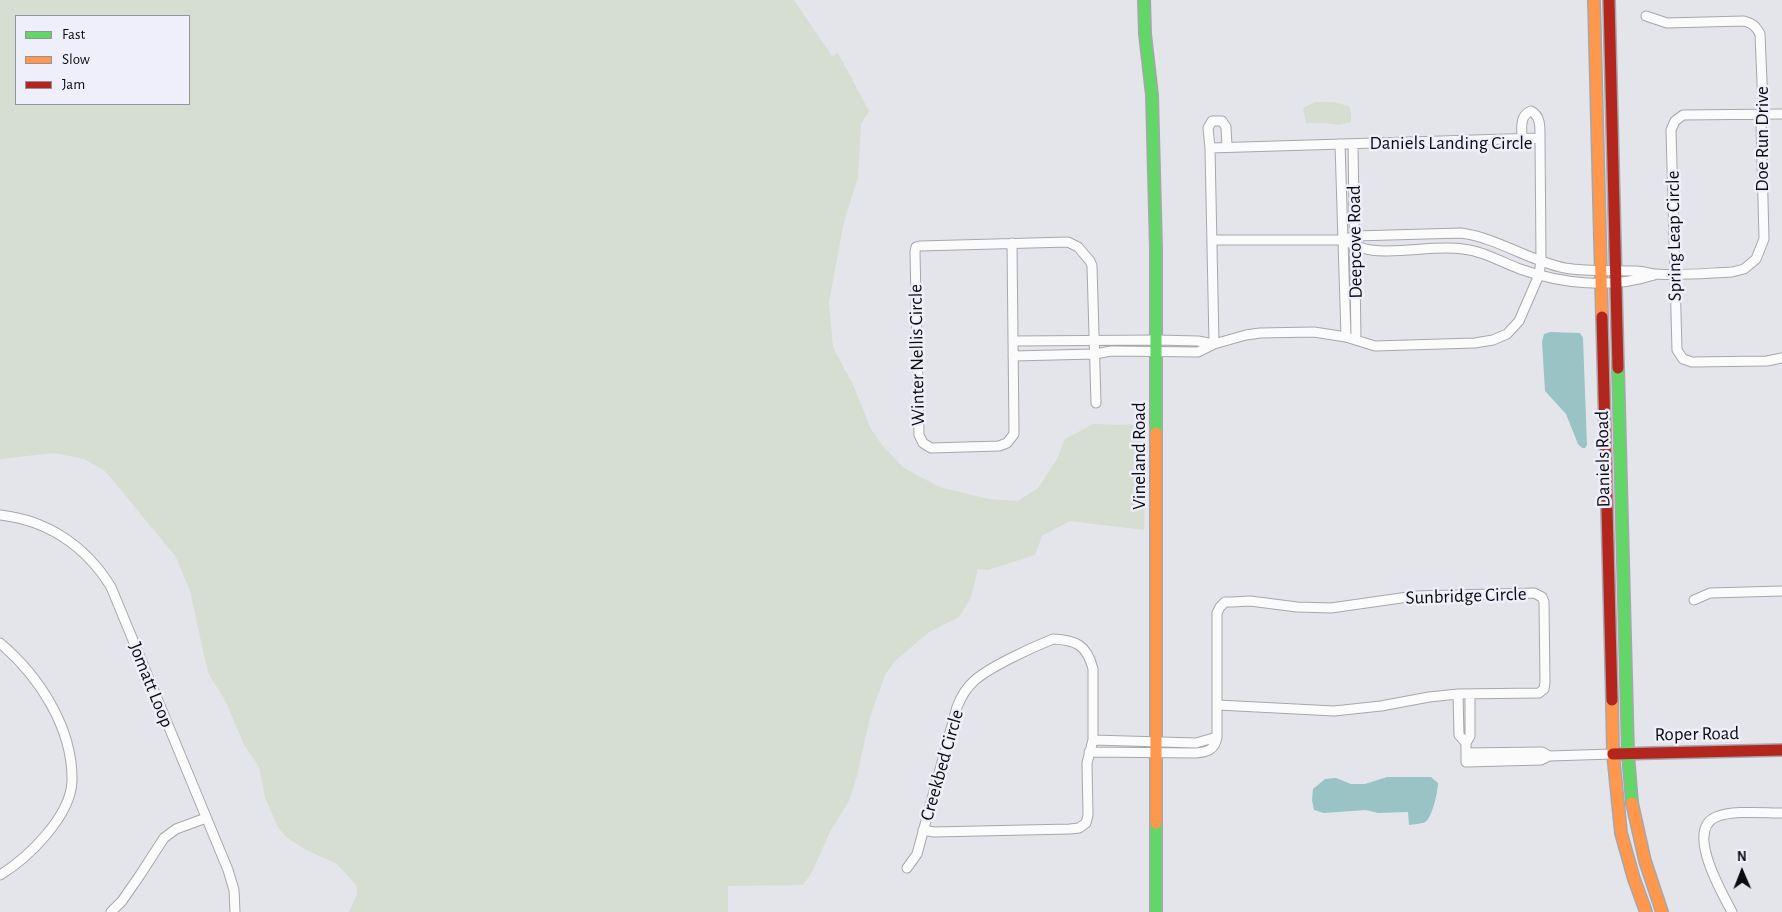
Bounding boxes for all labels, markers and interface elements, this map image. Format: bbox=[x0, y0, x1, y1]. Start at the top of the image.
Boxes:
legend bbox=[15, 15, 190, 105]
text: Fast bbox=[62, 27, 85, 42]
text: Slow bbox=[62, 52, 90, 67]
text: Jam bbox=[62, 77, 85, 92]
street label: Doe Run Drive bbox=[1751, 86, 1773, 192]
street label: Daniels Landing Circle bbox=[1369, 132, 1533, 154]
street label: Spring Leap Circle bbox=[1661, 170, 1687, 302]
street label: Deepcove Road bbox=[1343, 185, 1367, 299]
street label: Winter Nellis Circle bbox=[904, 284, 930, 426]
street label: Vineland Road bbox=[1128, 402, 1150, 510]
street label: Daniels Road bbox=[1591, 410, 1615, 508]
street label: Sunbridge Circle bbox=[1405, 582, 1527, 610]
street label: Jomatt Loop bbox=[124, 639, 178, 731]
street label: Creekbed Circle bbox=[915, 707, 969, 823]
street label: Roper Road bbox=[1654, 722, 1740, 746]
north arrow bbox=[1717, 847, 1767, 897]
text: N bbox=[1737, 850, 1747, 864]

